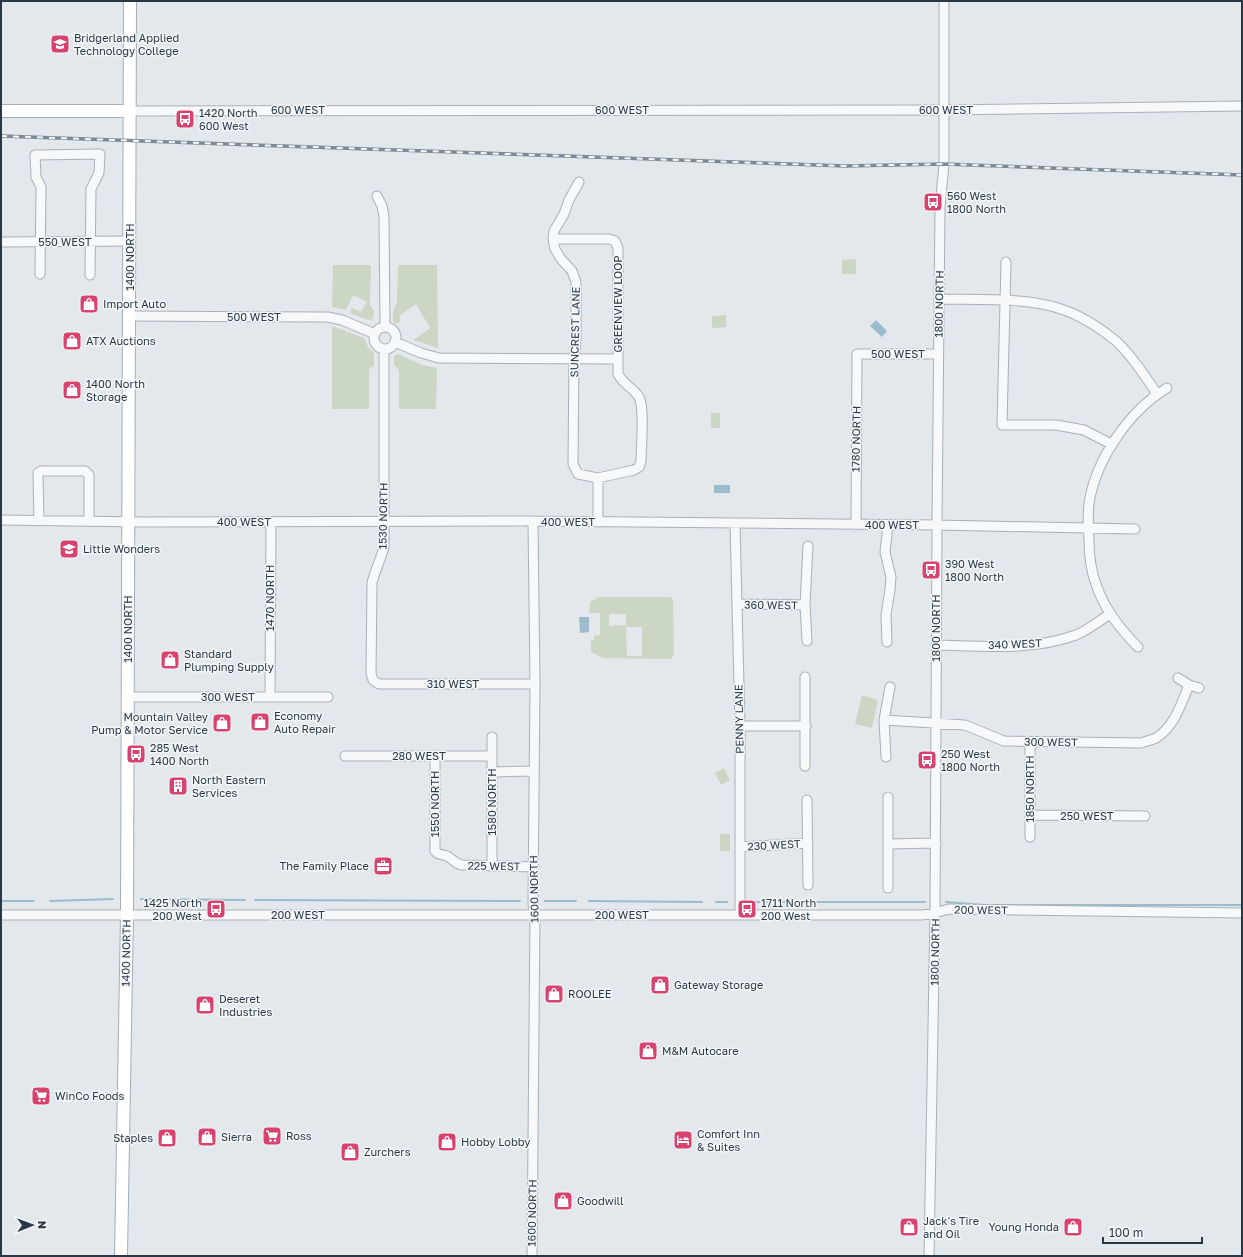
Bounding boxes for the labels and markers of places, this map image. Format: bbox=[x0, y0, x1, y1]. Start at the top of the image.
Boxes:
place label: Bridgerland Applied Technology College bbox=[74, 31, 179, 57]
school or university icon: Bridgerland Applied Technology College bbox=[49, 33, 71, 55]
place label: 1420 North 600 West bbox=[199, 106, 258, 132]
bus stop icon: 1420 North 600 West bbox=[174, 108, 196, 130]
place label: 560 West 1800 North bbox=[947, 189, 1006, 215]
bus stop icon: 560 West 1800 North bbox=[922, 191, 944, 213]
shop icon: Import Auto bbox=[78, 293, 100, 315]
place label: Import Auto bbox=[103, 297, 166, 310]
shop icon: ATX Auctions bbox=[61, 330, 83, 352]
place label: ATX Auctions bbox=[86, 334, 156, 347]
place label: 1400 North Storage bbox=[86, 377, 145, 403]
shop icon: 1400 North Storage bbox=[61, 379, 83, 401]
school or university icon: Little Wonders bbox=[58, 538, 80, 560]
place label: Little Wonders bbox=[83, 542, 160, 555]
place label: 390 West 1800 North bbox=[945, 557, 1004, 583]
bus stop icon: 390 West 1800 North bbox=[920, 559, 942, 581]
place label: Standard Plumping Supply bbox=[184, 647, 274, 673]
shop icon: Standard Plumping Supply bbox=[159, 649, 181, 671]
place label: Economy Auto Repair bbox=[274, 709, 336, 735]
place label: Mountain Valley Pump & Motor Service bbox=[91, 710, 208, 736]
shop icon: Economy Auto Repair bbox=[249, 711, 271, 733]
shop icon: Mountain Valley Pump & Motor Service bbox=[211, 712, 233, 734]
place label: 285 West 1400 North bbox=[150, 741, 209, 767]
bus stop icon: 285 West 1400 North bbox=[125, 743, 147, 765]
place label: 250 West 1800 North bbox=[941, 747, 1000, 773]
bus stop icon: 250 West 1800 North bbox=[916, 749, 938, 771]
place label: North Eastern Services bbox=[192, 773, 266, 799]
building icon: North Eastern Services bbox=[167, 775, 189, 797]
office icon: The Family Place bbox=[372, 855, 394, 877]
place label: The Family Place bbox=[280, 859, 369, 872]
place label: 1425 North 200 West bbox=[144, 896, 202, 922]
place label: 1711 North 200 West bbox=[761, 896, 816, 922]
bus stop icon: 1425 North 200 West bbox=[205, 898, 227, 920]
bus stop icon: 1711 North 200 West bbox=[736, 898, 758, 920]
shop icon: Gateway Storage bbox=[649, 974, 671, 996]
place label: Gateway Storage bbox=[674, 978, 763, 991]
shop icon: ROOLEE bbox=[543, 983, 565, 1005]
place label: ROOLEE bbox=[568, 987, 612, 1000]
place label: Deseret Industries bbox=[219, 992, 272, 1018]
shop icon: Deseret Industries bbox=[194, 994, 216, 1016]
shop icon: M&M Autocare bbox=[637, 1040, 659, 1062]
place label: M&M Autocare bbox=[662, 1044, 739, 1057]
supermarket icon: WinCo Foods bbox=[30, 1085, 52, 1107]
place label: WinCo Foods bbox=[55, 1089, 125, 1102]
supermarket icon: Ross bbox=[261, 1125, 283, 1147]
shop icon: Sierra bbox=[196, 1126, 218, 1148]
shop icon: Staples bbox=[156, 1127, 178, 1149]
place label: Comfort Inn & Suites bbox=[697, 1127, 760, 1153]
place label: Ross bbox=[286, 1129, 312, 1142]
hotel icon: Comfort Inn & Suites bbox=[672, 1129, 694, 1151]
place label: Sierra bbox=[221, 1130, 252, 1143]
place label: Staples bbox=[113, 1131, 153, 1144]
shop icon: Hobby Lobby bbox=[436, 1131, 458, 1153]
place label: Hobby Lobby bbox=[461, 1135, 530, 1148]
shop icon: Zurchers bbox=[339, 1141, 361, 1163]
place label: Zurchers bbox=[364, 1145, 411, 1158]
shop icon: Goodwill bbox=[552, 1190, 574, 1212]
place label: Goodwill bbox=[577, 1194, 624, 1207]
place label: Jack's Tire and Oil bbox=[923, 1214, 979, 1240]
shop icon: Jack's Tire and Oil bbox=[898, 1216, 920, 1238]
shop icon: Young Honda bbox=[1062, 1216, 1084, 1238]
place label: Young Honda bbox=[989, 1220, 1059, 1233]

